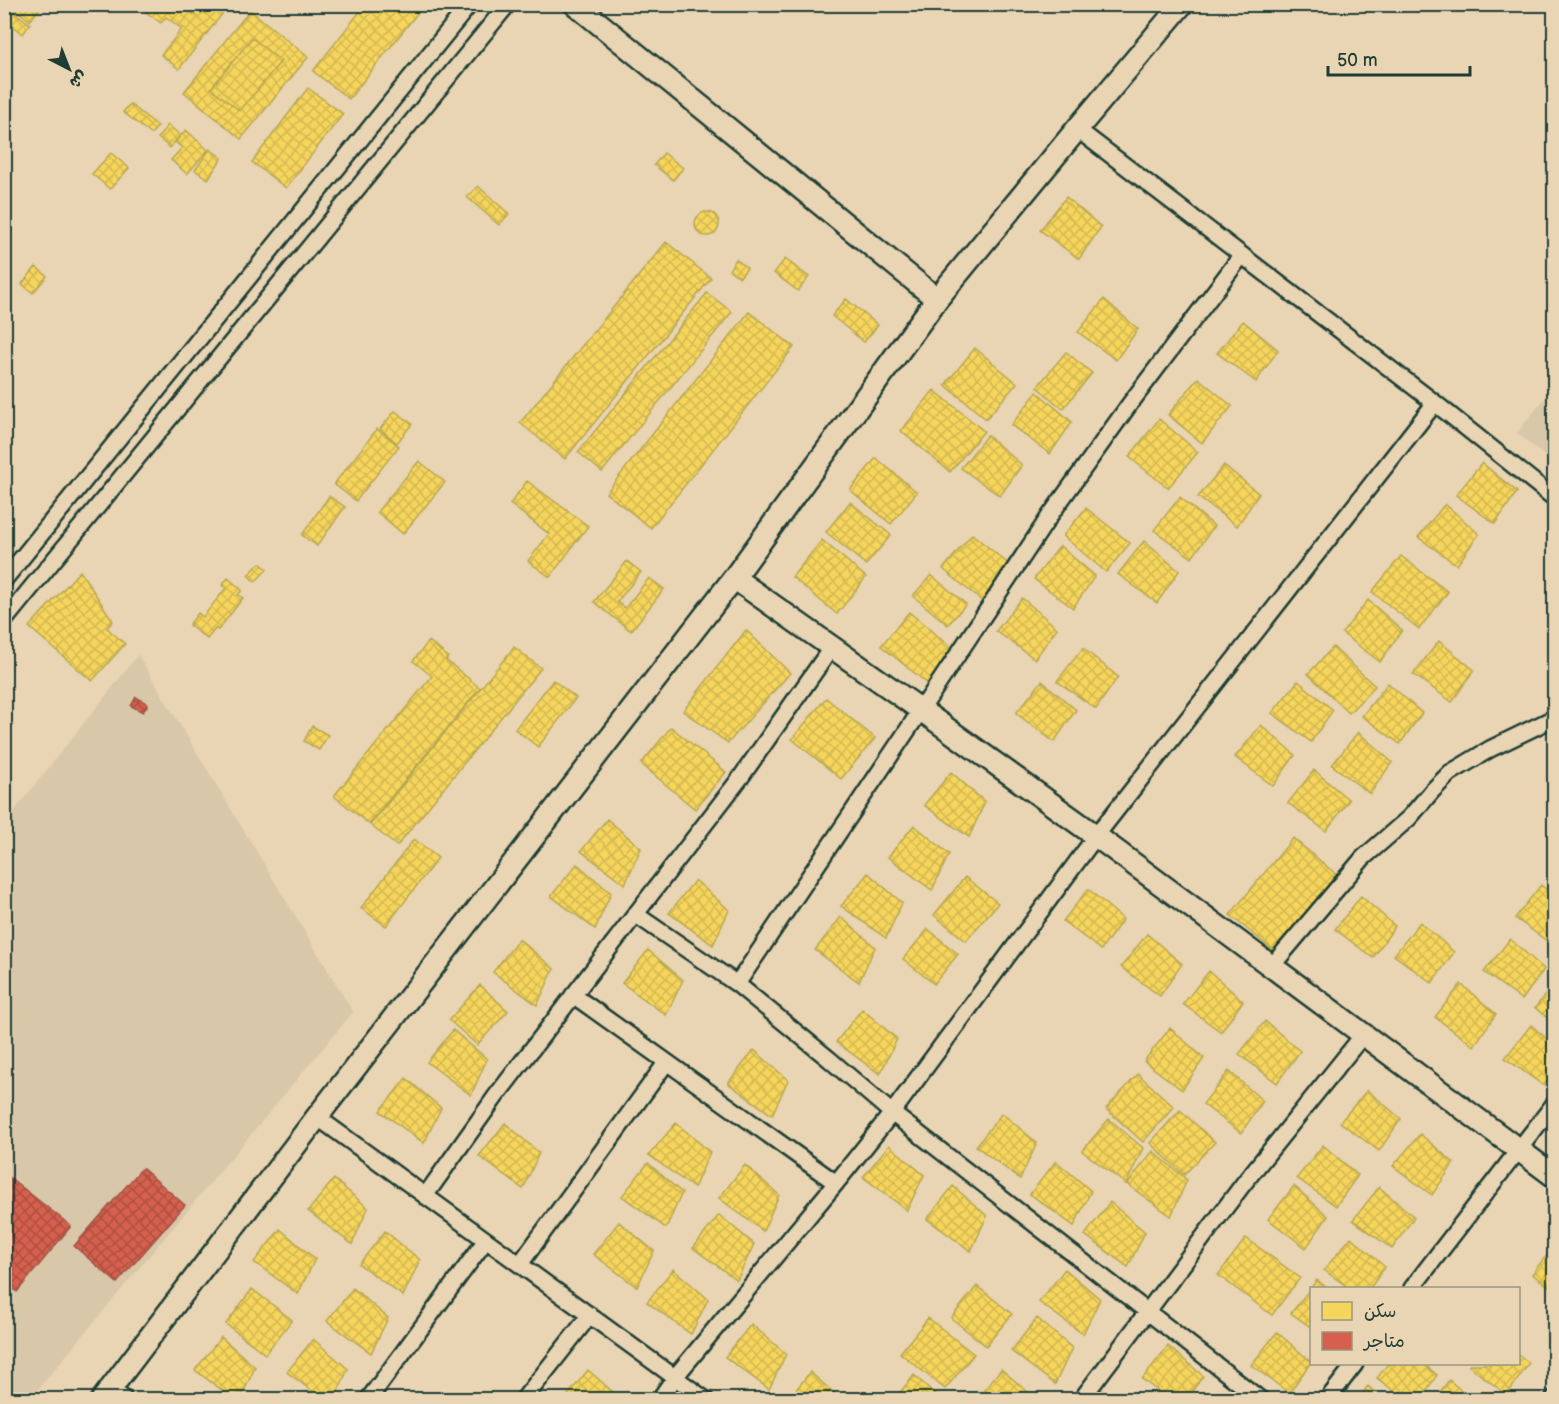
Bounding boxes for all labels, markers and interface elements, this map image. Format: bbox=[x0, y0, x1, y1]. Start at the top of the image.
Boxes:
north arrow bbox=[39, 39, 99, 99]
scale bar bbox=[1328, 39, 1470, 77]
text: 50 m bbox=[1337, 50, 1378, 71]
text: ش bbox=[65, 66, 91, 92]
legend bbox=[1310, 1287, 1520, 1365]
text: سكن bbox=[1364, 1301, 1396, 1322]
text: متاجر bbox=[1362, 1331, 1405, 1352]

